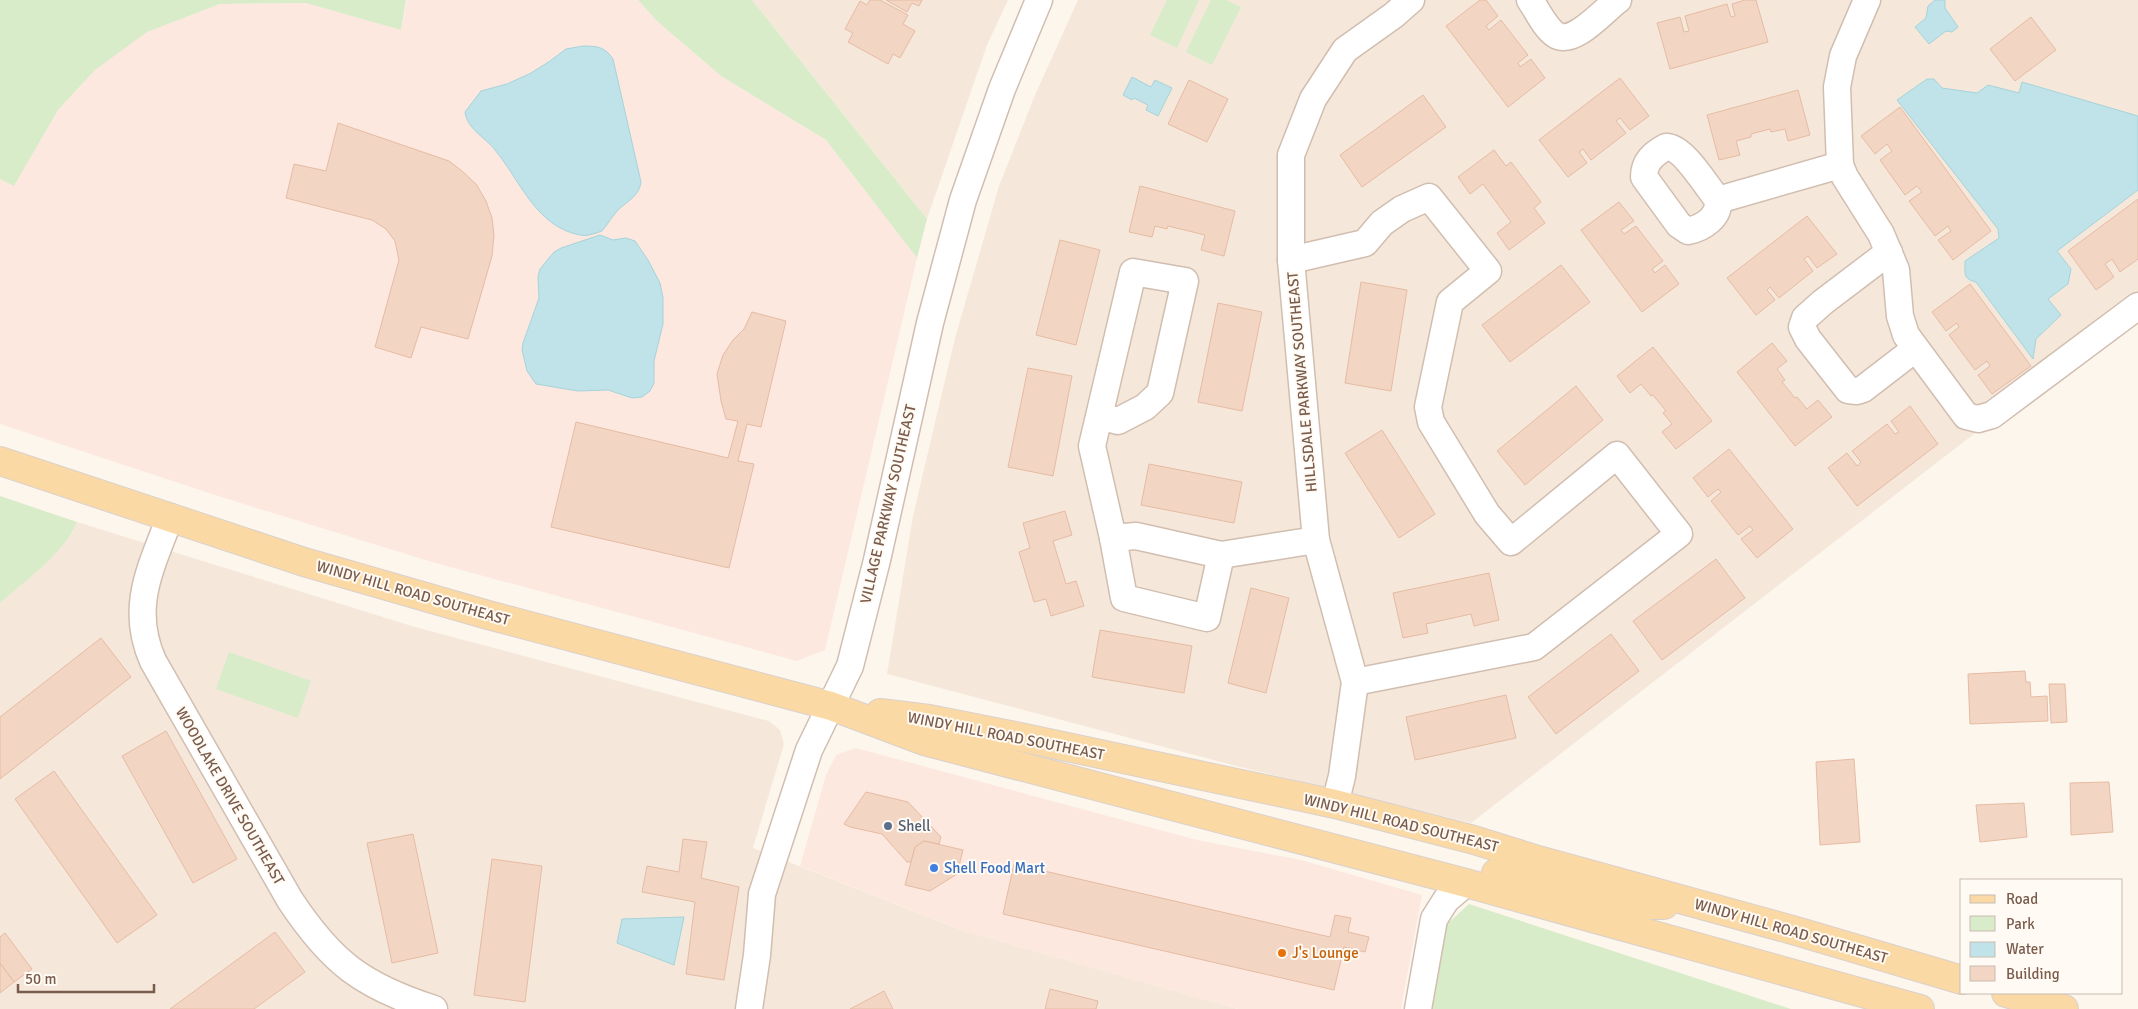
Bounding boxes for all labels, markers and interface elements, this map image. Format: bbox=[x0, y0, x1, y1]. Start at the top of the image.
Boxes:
street label: HILLSDALE PARKWAY SOUTHEAST bbox=[1283, 270, 1321, 493]
street label: VILLAGE PARKWAY SOUTHEAST bbox=[856, 402, 920, 605]
street label: WINDY HILL ROAD SOUTHEAST bbox=[314, 557, 512, 629]
street label: WOODLAKE DRIVE SOUTHEAST bbox=[172, 704, 289, 888]
street label: WINDY HILL ROAD SOUTHEAST bbox=[906, 708, 1107, 764]
street label: WINDY HILL ROAD SOUTHEAST bbox=[1302, 790, 1501, 856]
place label: Shell bbox=[898, 817, 931, 835]
marker: Shell bbox=[882, 820, 894, 832]
place label: Shell Food Mart bbox=[944, 859, 1045, 877]
marker: Shell Food Mart bbox=[928, 862, 940, 874]
legend bbox=[1960, 879, 2123, 994]
text: Road bbox=[2006, 890, 2038, 908]
street label: WINDY HILL ROAD SOUTHEAST bbox=[1692, 895, 1890, 967]
text: Park bbox=[2006, 915, 2035, 933]
text: Water bbox=[2006, 940, 2044, 958]
place label: J's Lounge bbox=[1292, 944, 1359, 962]
marker: J's Lounge bbox=[1276, 947, 1288, 959]
scale bar bbox=[18, 962, 154, 994]
text: Building bbox=[2006, 965, 2060, 983]
text: 50 m bbox=[25, 970, 56, 988]

